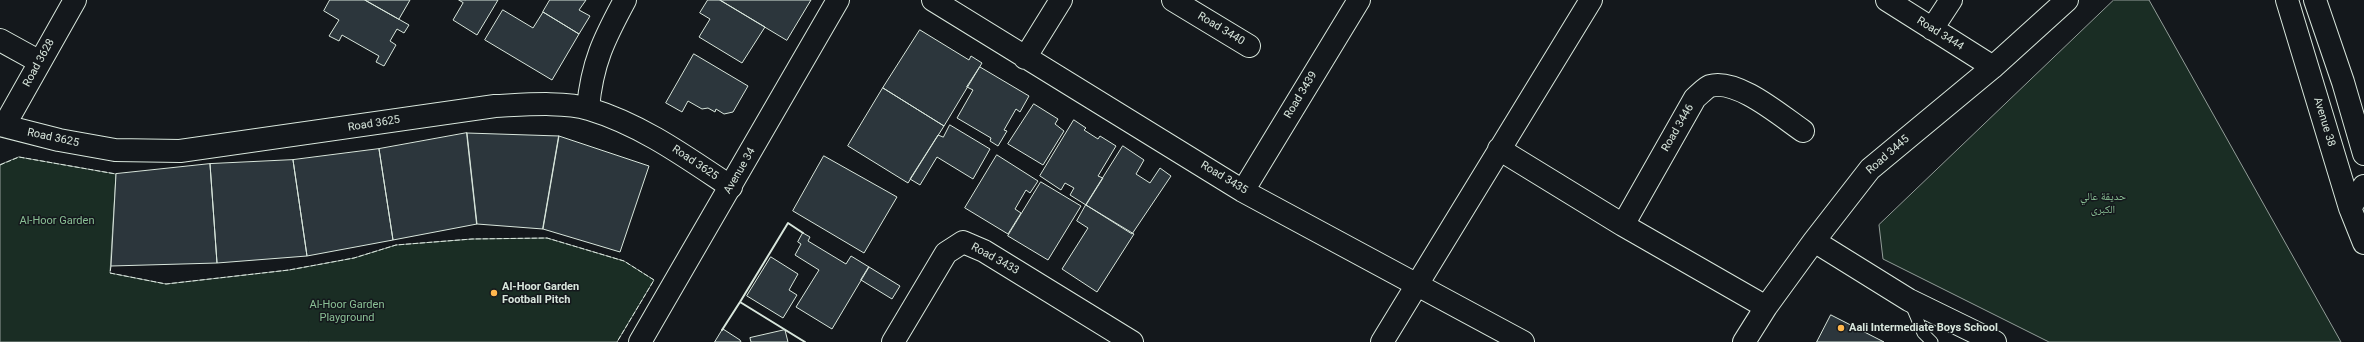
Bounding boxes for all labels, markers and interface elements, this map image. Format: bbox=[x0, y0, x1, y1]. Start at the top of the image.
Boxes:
street label: Road 3440 bbox=[1195, 10, 1247, 48]
street label: Road 3444 bbox=[1914, 14, 1966, 54]
street label: Road 3628 bbox=[20, 37, 58, 89]
street label: Road 3439 bbox=[1282, 69, 1320, 121]
street label: Avenue 38 bbox=[2310, 96, 2338, 148]
street label: Road 3446 bbox=[1659, 102, 1697, 154]
street label: Road 3625 bbox=[347, 113, 401, 135]
street label: Road 3625 bbox=[26, 126, 80, 150]
street label: Road 3445 bbox=[1864, 133, 1912, 177]
street label: Road 3625 bbox=[669, 143, 721, 183]
street label: Avenue 34 bbox=[722, 146, 758, 196]
street label: Road 3435 bbox=[1198, 159, 1250, 197]
park label: حديقة عالي الكبرى bbox=[2080, 190, 2126, 216]
park label: Al-Hoor Garden bbox=[20, 214, 94, 228]
street label: Road 3433 bbox=[969, 240, 1021, 278]
place label: Al-Hoor Garden Football Pitch bbox=[502, 280, 579, 306]
marker: Al-Hoor Garden Football Pitch bbox=[489, 288, 499, 298]
park label: Al-Hoor Garden Playground bbox=[310, 298, 384, 324]
place label: Aali Intermediate Boys School bbox=[1849, 321, 1998, 335]
marker: Aali Intermediate Boys School bbox=[1836, 323, 1846, 333]

